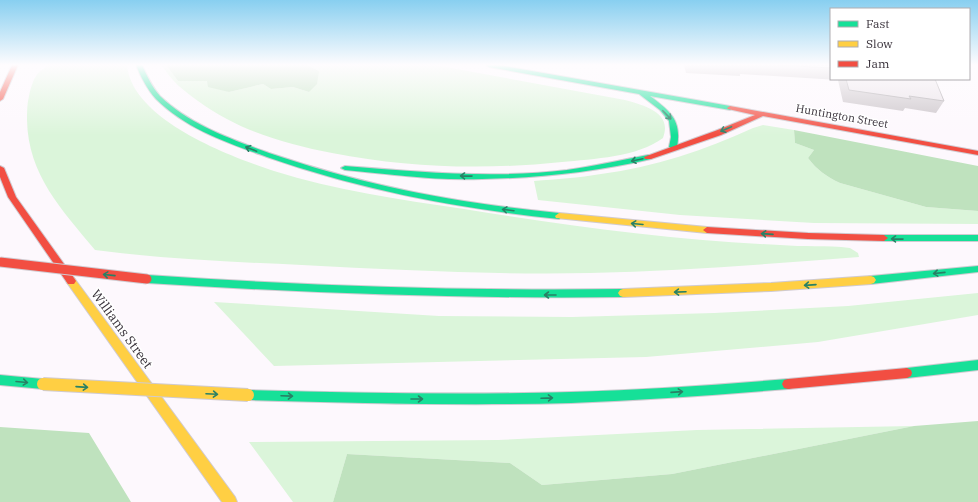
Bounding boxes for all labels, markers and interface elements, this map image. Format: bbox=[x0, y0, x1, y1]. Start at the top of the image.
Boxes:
legend bbox=[830, 8, 970, 80]
text: Fast bbox=[866, 16, 890, 31]
text: Slow bbox=[866, 36, 893, 51]
text: Jam bbox=[866, 56, 890, 71]
street label: Huntington Street bbox=[795, 101, 889, 131]
one-way arrow bbox=[662, 110, 672, 120]
one-way arrow bbox=[720, 126, 732, 134]
one-way arrow bbox=[246, 144, 258, 152]
one-way arrow bbox=[631, 156, 644, 164]
one-way arrow bbox=[460, 172, 473, 180]
one-way arrow bbox=[502, 206, 515, 213]
one-way arrow bbox=[631, 220, 644, 227]
one-way arrow bbox=[761, 230, 774, 237]
one-way arrow bbox=[891, 235, 904, 242]
one-way arrow bbox=[933, 270, 946, 277]
one-way arrow bbox=[103, 272, 116, 279]
one-way arrow bbox=[804, 282, 817, 289]
street label: Williams Street bbox=[88, 286, 157, 372]
one-way arrow bbox=[674, 288, 687, 296]
one-way arrow bbox=[544, 291, 557, 299]
one-way arrow bbox=[15, 378, 28, 385]
one-way arrow bbox=[75, 383, 88, 390]
one-way arrow bbox=[670, 388, 683, 396]
one-way arrow bbox=[205, 390, 218, 398]
one-way arrow bbox=[280, 393, 293, 400]
one-way arrow bbox=[540, 394, 553, 401]
one-way arrow bbox=[410, 395, 423, 403]

